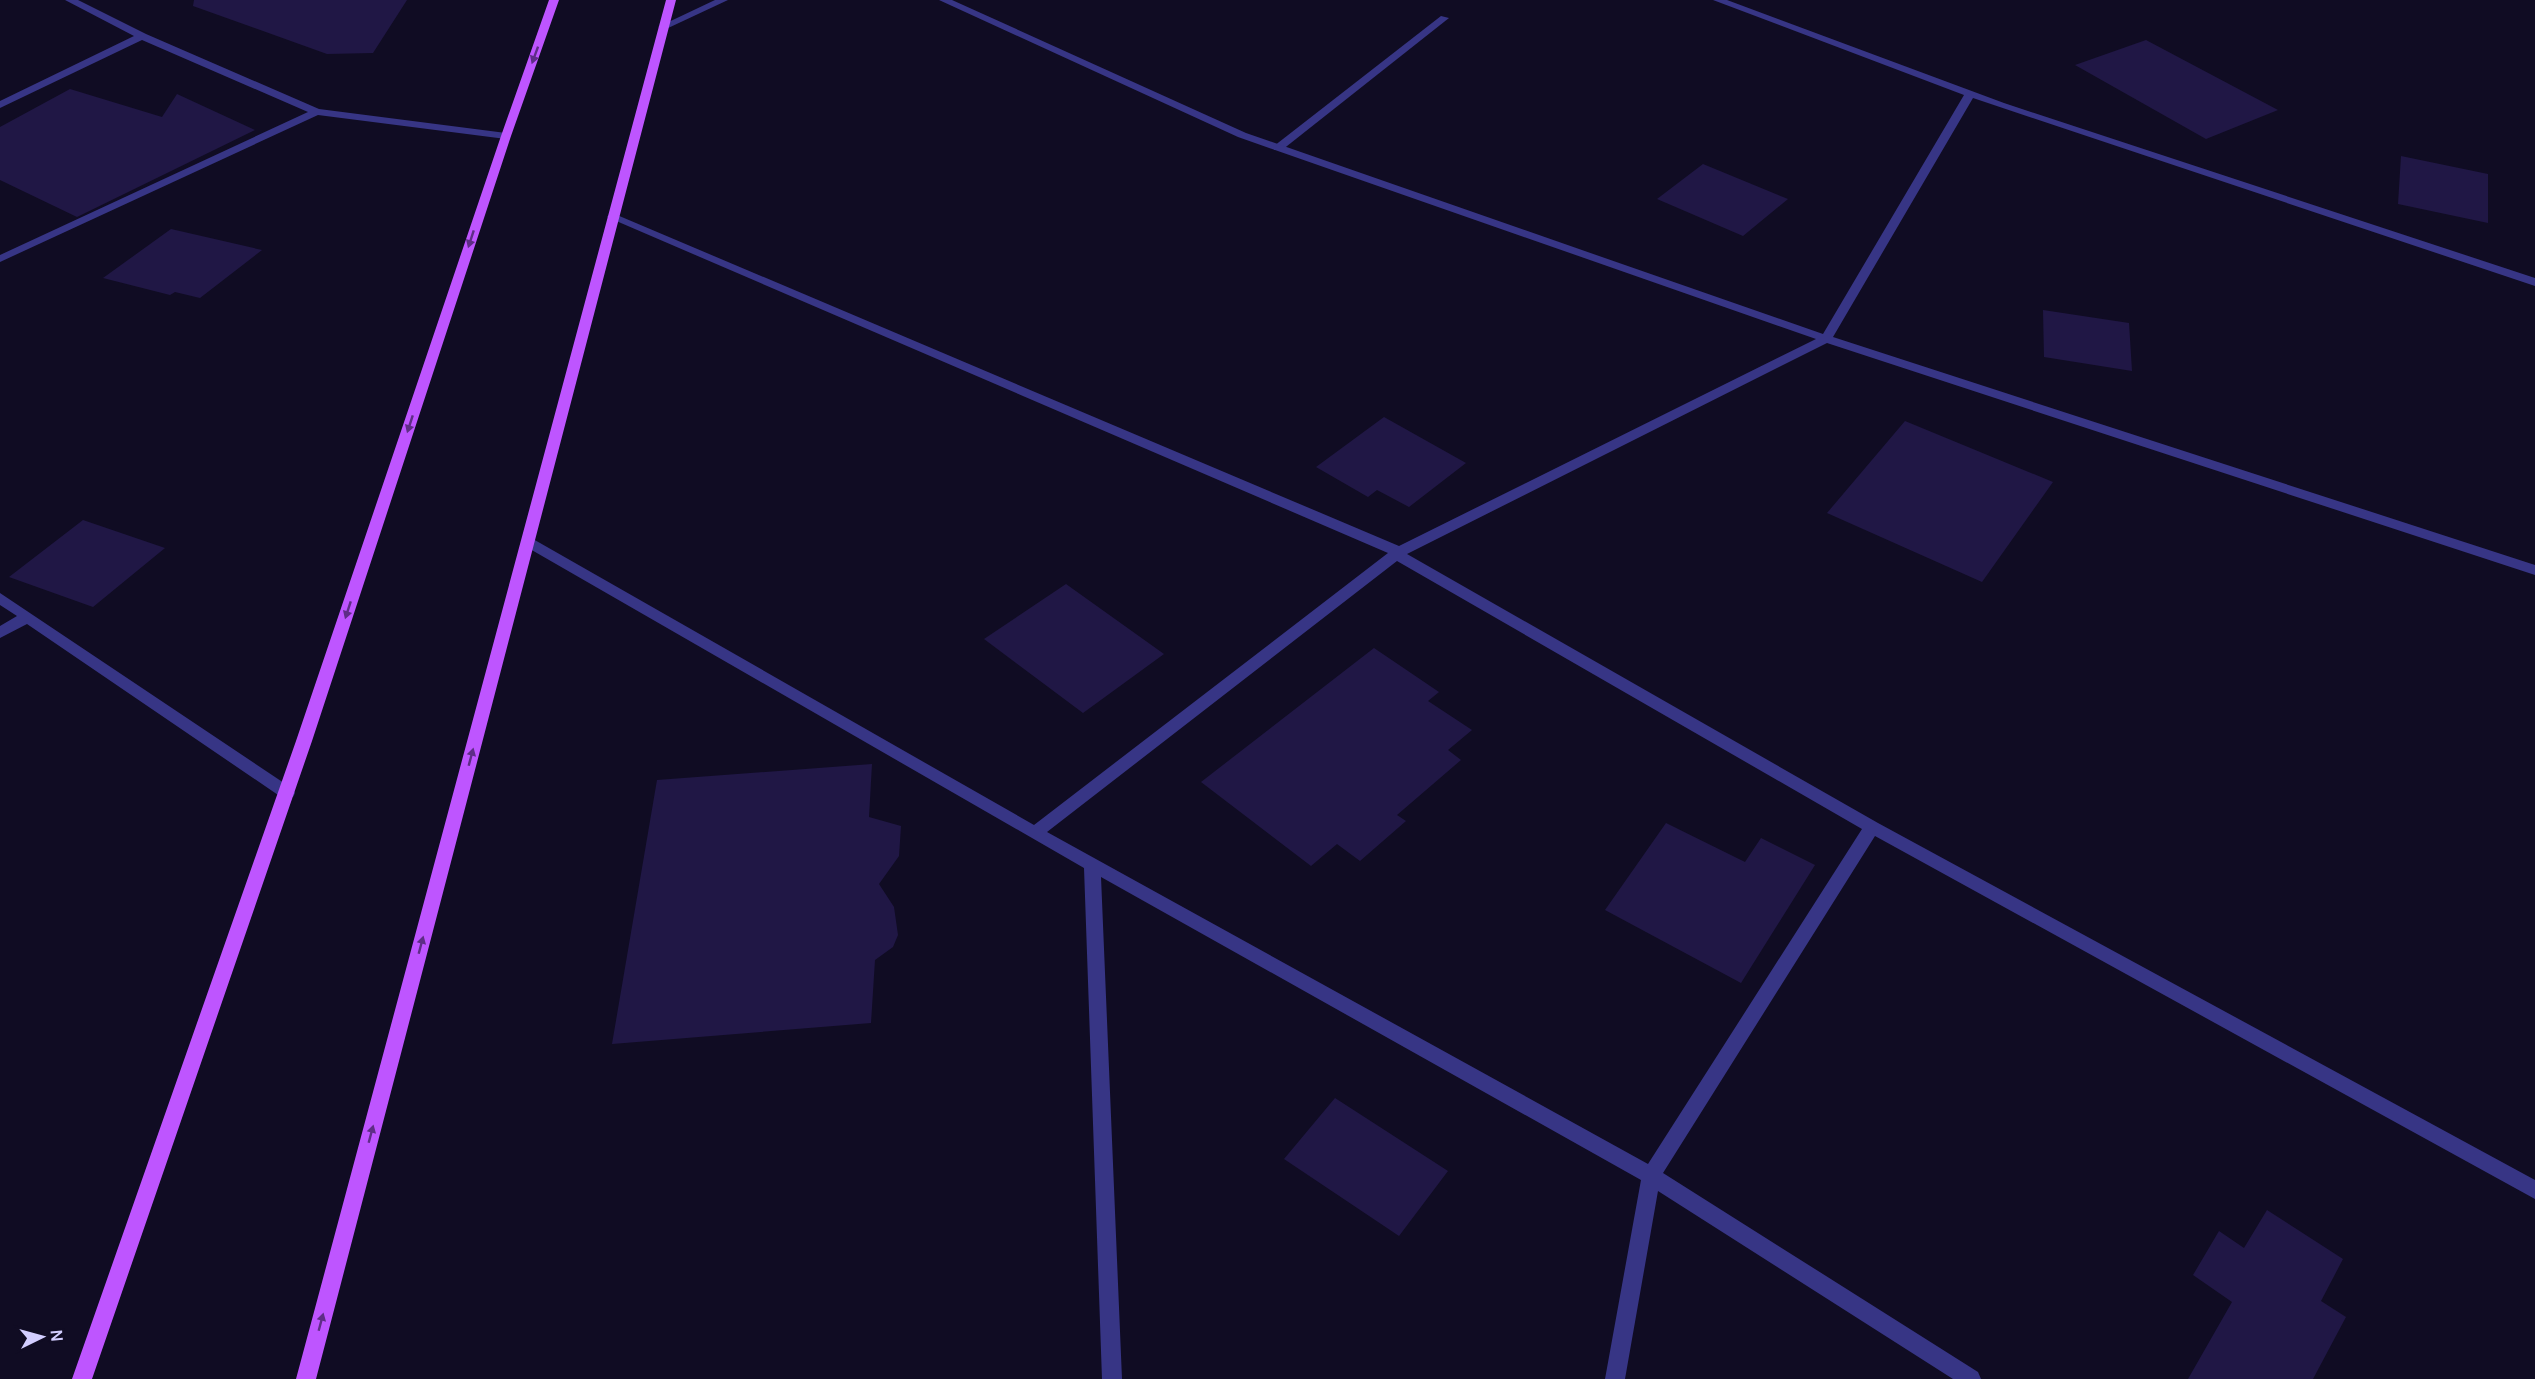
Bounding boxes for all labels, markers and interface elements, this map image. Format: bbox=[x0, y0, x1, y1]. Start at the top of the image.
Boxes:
one-way arrow bbox=[529, 46, 539, 64]
one-way arrow bbox=[466, 231, 476, 249]
one-way arrow bbox=[404, 416, 414, 434]
one-way arrow bbox=[343, 601, 353, 619]
one-way arrow bbox=[467, 748, 476, 766]
one-way arrow bbox=[417, 936, 426, 954]
one-way arrow bbox=[367, 1125, 377, 1143]
north arrow bbox=[12, 1307, 72, 1367]
one-way arrow bbox=[317, 1313, 327, 1332]
text: N bbox=[45, 1329, 68, 1342]

